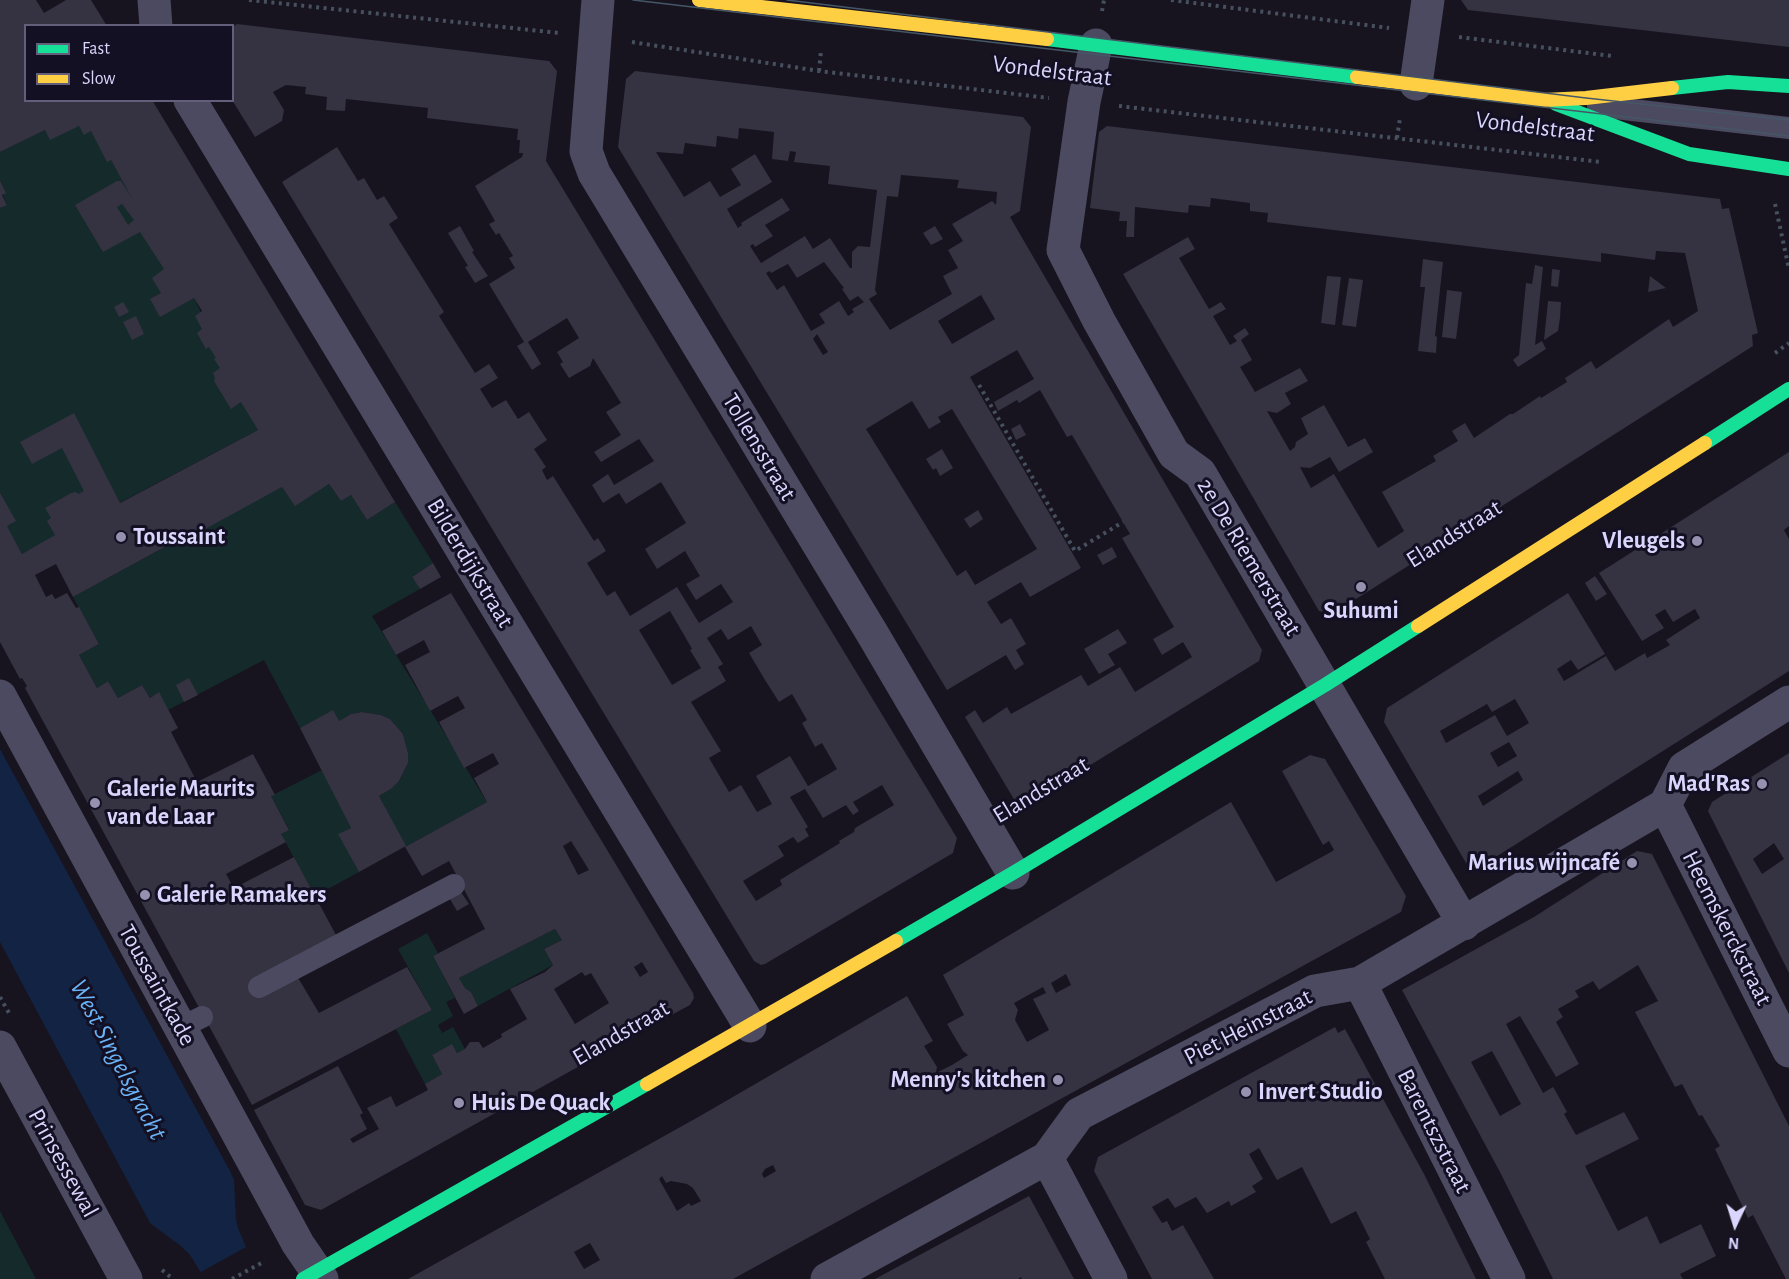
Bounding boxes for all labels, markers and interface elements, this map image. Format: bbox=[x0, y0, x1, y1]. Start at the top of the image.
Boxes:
legend bbox=[24, 24, 234, 102]
text: Fast bbox=[82, 40, 110, 58]
street label: Vondelstraat bbox=[991, 49, 1113, 93]
text: Slow bbox=[82, 70, 115, 88]
street label: Vondelstraat bbox=[1474, 105, 1596, 149]
street label: Tollensstraat bbox=[716, 388, 802, 506]
street label: 2e De Riemerstraat bbox=[1191, 473, 1307, 641]
street label: Bilderdijkstraat bbox=[420, 493, 520, 633]
street label: Elandstraat bbox=[1401, 493, 1507, 575]
place label: Toussaint bbox=[133, 523, 225, 551]
place label: Vleugels bbox=[1602, 527, 1685, 555]
marker: Toussaint bbox=[114, 530, 128, 544]
marker: Vleugels bbox=[1690, 534, 1704, 548]
marker: Suhumi bbox=[1354, 580, 1368, 594]
place label: Suhumi bbox=[1323, 597, 1399, 625]
street label: Elandstraat bbox=[988, 750, 1094, 830]
place label: Mad'Ras bbox=[1667, 770, 1750, 798]
place label: Galerie Maurits van de Laar bbox=[107, 775, 255, 831]
marker: Mad'Ras bbox=[1755, 777, 1769, 791]
marker: Galerie Maurits van de Laar bbox=[88, 796, 102, 810]
street label: Heemskerckstraat bbox=[1676, 846, 1778, 1010]
place label: Marius wijncafé bbox=[1468, 849, 1620, 877]
marker: Marius wijncafé bbox=[1625, 856, 1639, 870]
place label: Galerie Ramakers bbox=[157, 881, 326, 909]
marker: Galerie Ramakers bbox=[138, 888, 152, 902]
street label: Toussaintkade bbox=[112, 919, 202, 1051]
water label: West Singelsgracht bbox=[63, 974, 173, 1146]
street label: Piet Heinstraat bbox=[1179, 982, 1317, 1072]
street label: Elandstraat bbox=[567, 994, 675, 1072]
street label: Barentszstraat bbox=[1390, 1064, 1478, 1198]
place label: Menny's kitchen bbox=[891, 1066, 1046, 1094]
marker: Menny's kitchen bbox=[1051, 1073, 1065, 1087]
place label: Invert Studio bbox=[1258, 1078, 1383, 1106]
marker: Invert Studio bbox=[1239, 1085, 1253, 1099]
place label: Huis De Quack bbox=[471, 1089, 610, 1117]
marker: Huis De Quack bbox=[452, 1096, 466, 1110]
street label: Prinsessewal bbox=[21, 1104, 105, 1222]
north arrow bbox=[1705, 1195, 1765, 1255]
text: N bbox=[1728, 1235, 1740, 1251]

